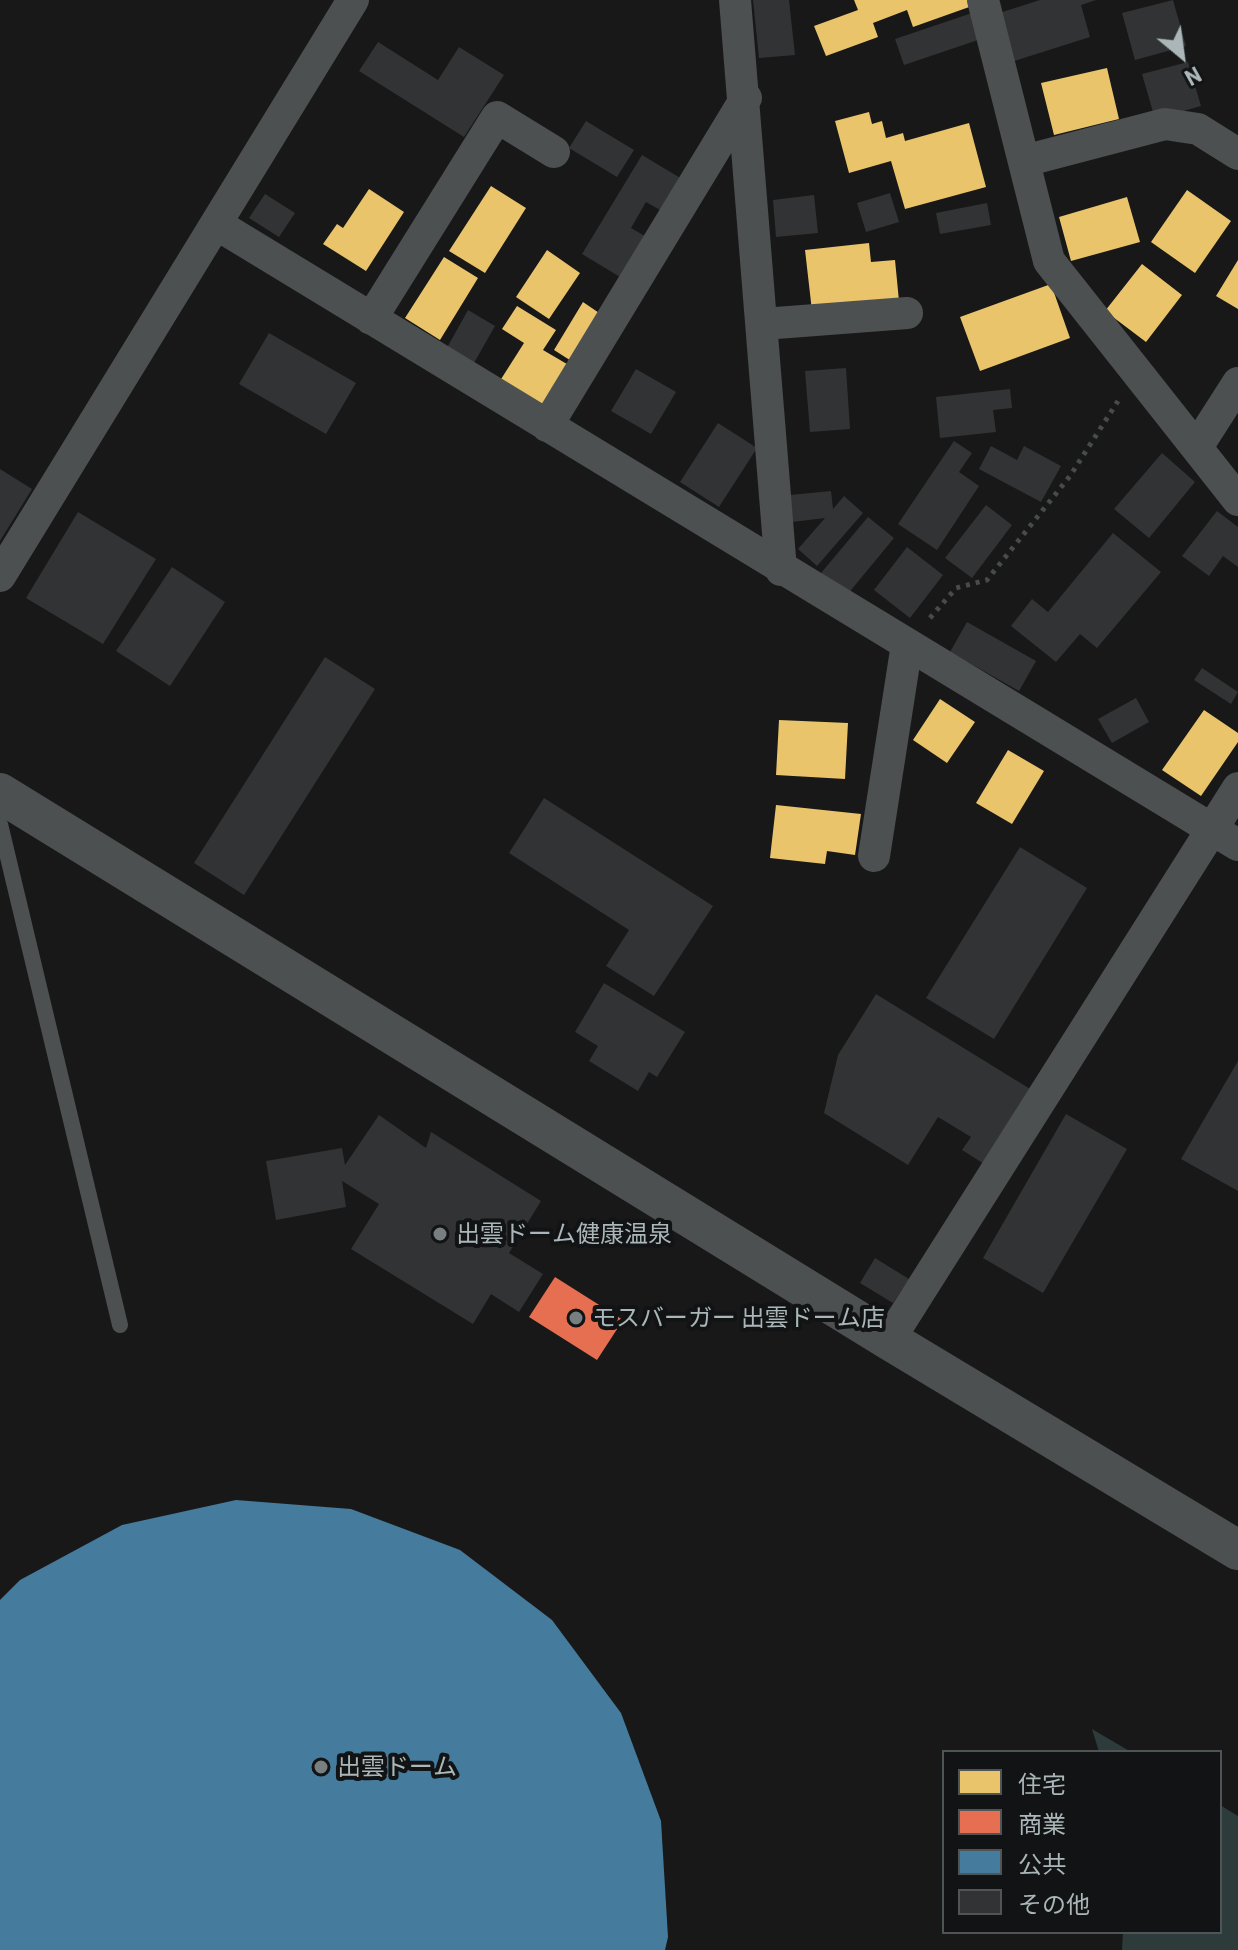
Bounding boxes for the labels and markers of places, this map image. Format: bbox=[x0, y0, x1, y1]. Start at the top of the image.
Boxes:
place label: 出雲ドーム健康温泉 bbox=[456, 1220, 672, 1248]
marker: 出雲ドーム健康温泉 bbox=[431, 1225, 449, 1243]
place label: モスバーガー 出雲ドーム店 bbox=[592, 1304, 885, 1332]
marker: モスバーガー 出雲ドーム店 bbox=[567, 1309, 585, 1327]
place label: 出雲ドーム bbox=[337, 1753, 457, 1781]
marker: 出雲ドーム bbox=[312, 1758, 330, 1776]

